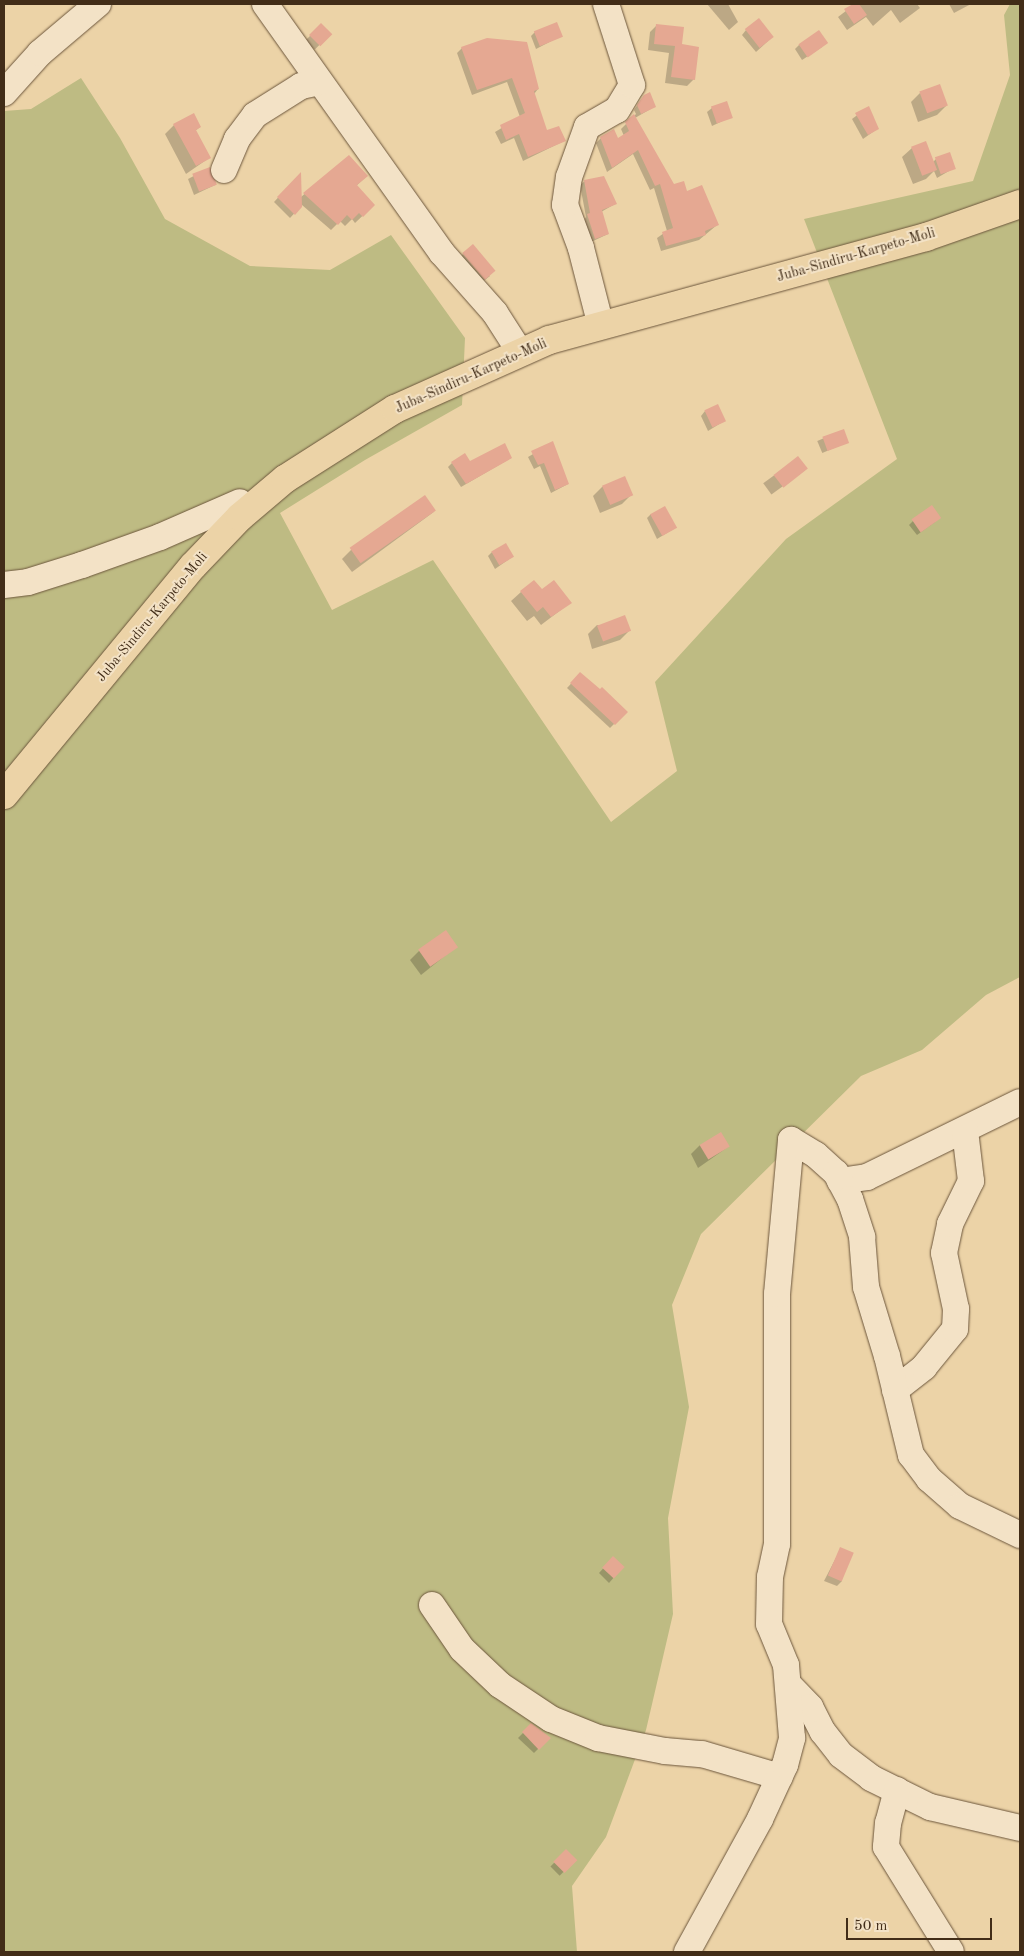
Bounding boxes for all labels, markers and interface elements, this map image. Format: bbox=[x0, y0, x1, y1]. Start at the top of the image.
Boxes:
street label: Juba-Sindiru-Karpeto-Moli bbox=[775, 224, 937, 286]
street label: Juba-Sindiru-Karpeto-Moli bbox=[393, 335, 549, 417]
street label: Juba-Sindiru-Karpeto-Moli bbox=[93, 549, 211, 685]
scale bar bbox=[849, 1908, 995, 1940]
text: 50 m bbox=[854, 1919, 888, 1934]

